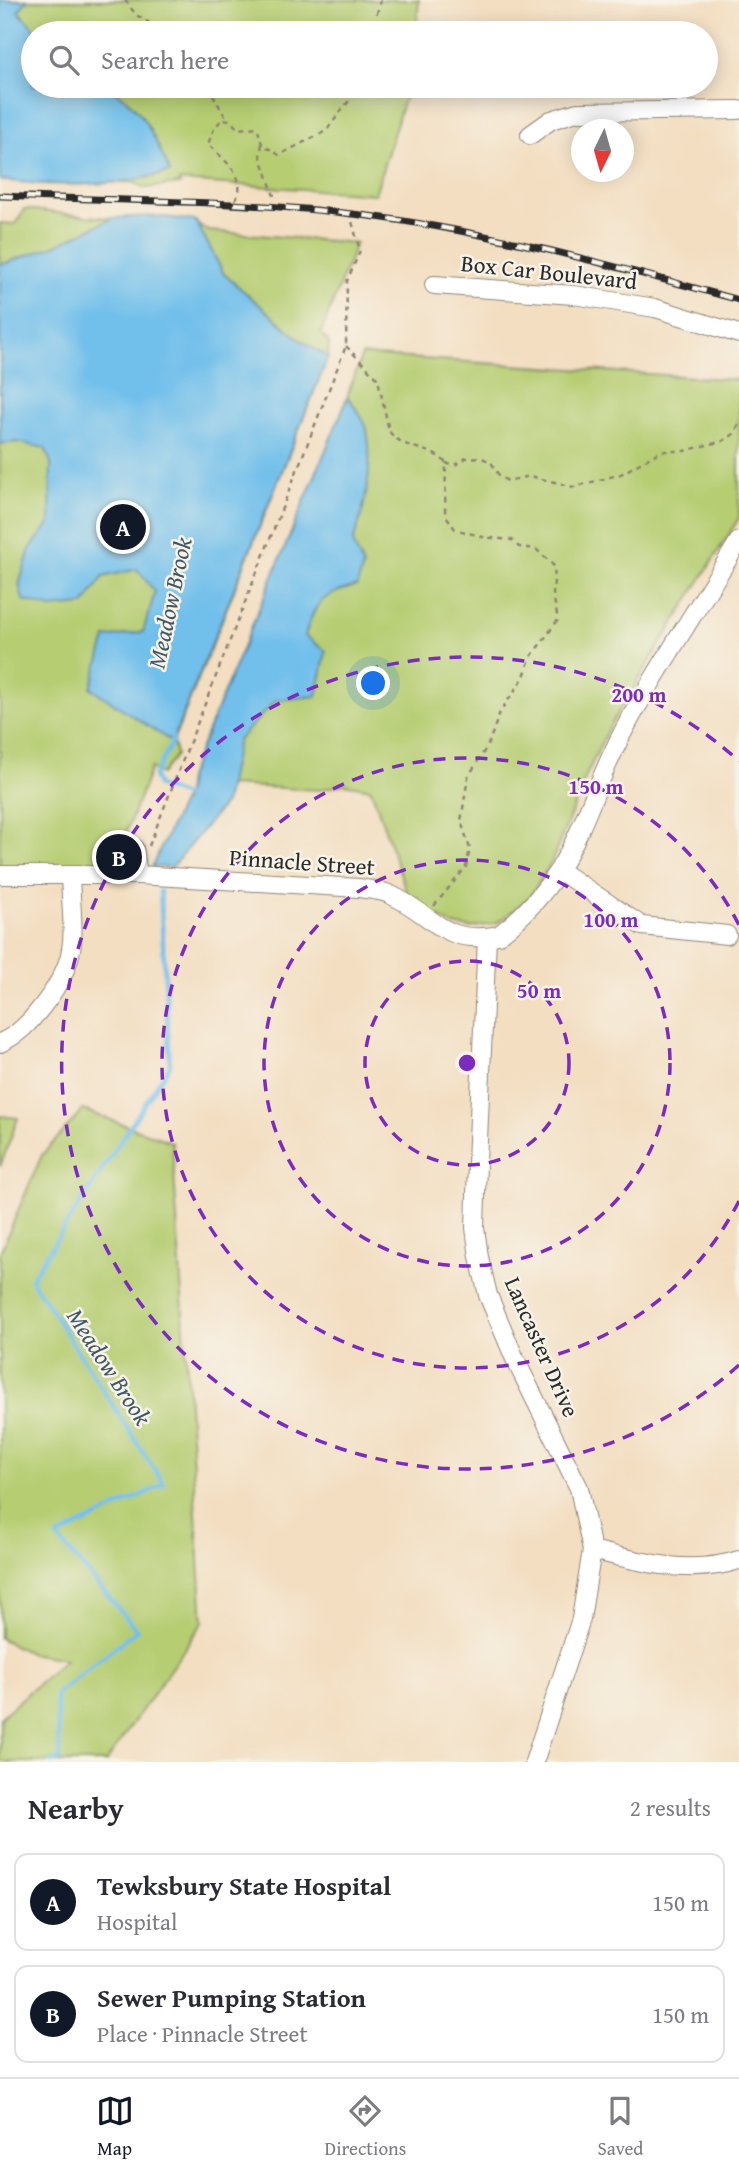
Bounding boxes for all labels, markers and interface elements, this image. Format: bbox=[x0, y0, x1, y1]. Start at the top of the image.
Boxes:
search box bbox=[21, 21, 718, 98]
text: Search here bbox=[101, 40, 229, 79]
icon: search bbox=[45, 41, 83, 79]
north arrow bbox=[571, 119, 634, 182]
street label: Box Car Boulevard bbox=[459, 246, 639, 297]
pin: A bbox=[100, 501, 146, 553]
water label: Meadow Brook bbox=[139, 534, 200, 672]
your location bbox=[356, 666, 390, 700]
text: 200 m bbox=[611, 679, 667, 710]
text: 150 m bbox=[568, 771, 624, 802]
pin: B bbox=[96, 831, 142, 883]
street label: Pinnacle Street bbox=[228, 840, 376, 883]
text: 100 m bbox=[583, 904, 639, 935]
text: 50 m bbox=[517, 975, 561, 1006]
centre of rings bbox=[455, 1051, 479, 1075]
street label: Lancaster Drive bbox=[497, 1271, 588, 1422]
water label: Meadow Brook bbox=[59, 1301, 160, 1432]
text: Nearby bbox=[28, 1786, 124, 1830]
text: 2 results bbox=[630, 1791, 711, 1824]
text: Tewksbury State Hospital bbox=[97, 1866, 391, 1905]
text: A bbox=[46, 1886, 60, 1919]
text: 150 m bbox=[652, 1886, 709, 1919]
text: Hospital bbox=[97, 1905, 177, 1938]
text: Sewer Pumping Station bbox=[97, 1978, 366, 2017]
text: B bbox=[46, 1998, 60, 2031]
text: 150 m bbox=[652, 1998, 709, 2031]
text: Place · Pinnacle Street bbox=[97, 2017, 308, 2050]
tab: Map bbox=[96, 2092, 134, 2162]
tab: Directions bbox=[325, 2092, 406, 2162]
tab: Saved bbox=[597, 2092, 643, 2162]

